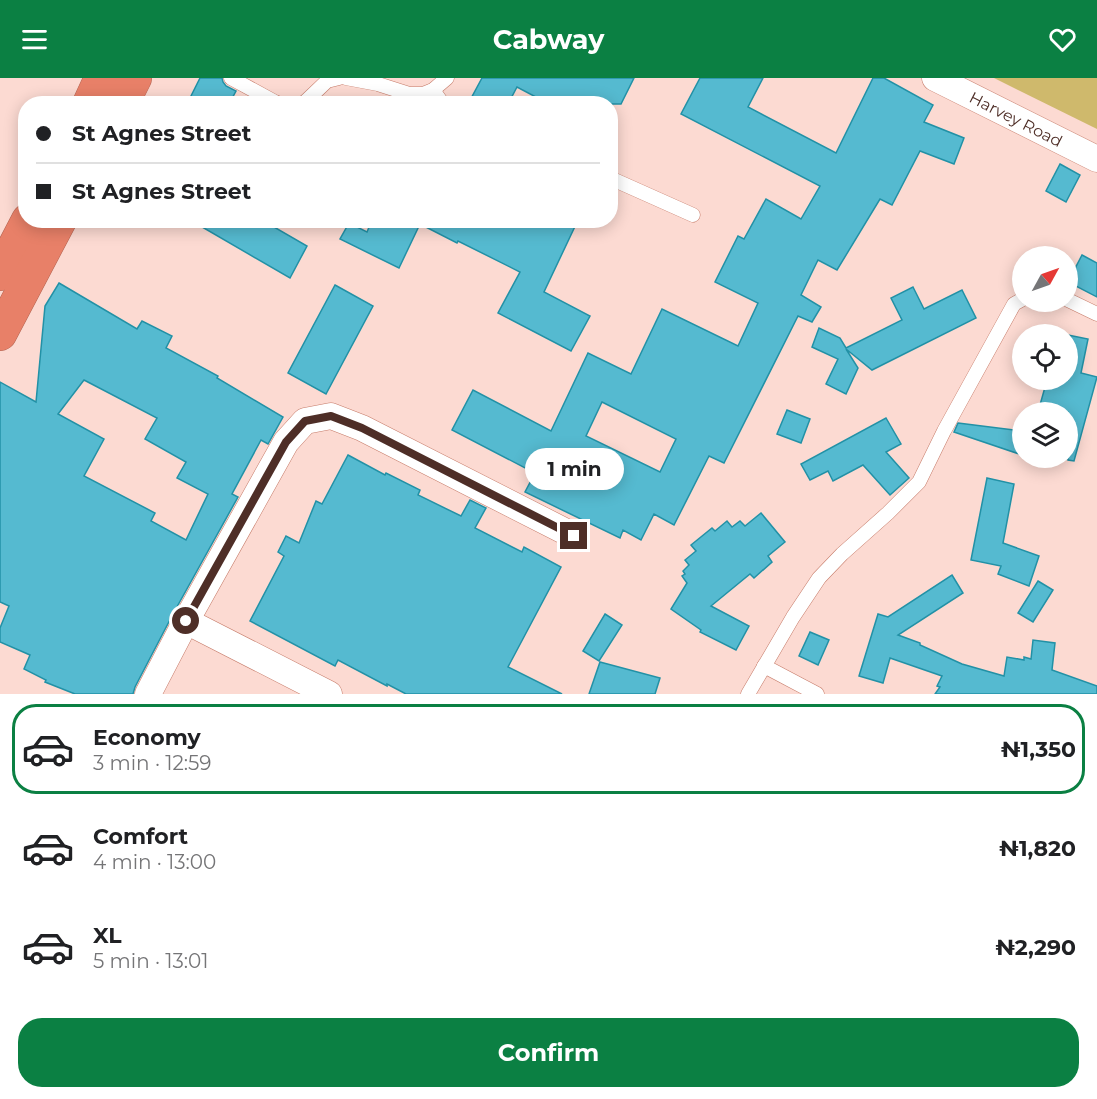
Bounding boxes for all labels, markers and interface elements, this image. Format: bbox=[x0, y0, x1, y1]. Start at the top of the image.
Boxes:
icon: menu bbox=[18, 23, 51, 56]
text: Cabway bbox=[493, 23, 604, 56]
icon: heart bbox=[1046, 23, 1079, 56]
street label: Harvey Road bbox=[966, 88, 1065, 151]
text: St Agnes Street bbox=[72, 120, 251, 147]
text: St Agnes Street bbox=[72, 178, 251, 205]
north arrow bbox=[1012, 246, 1078, 312]
map controls bbox=[1012, 246, 1078, 468]
button: locate bbox=[1012, 324, 1078, 390]
button: layers bbox=[1012, 402, 1078, 468]
callout: 1 min bbox=[524, 449, 624, 491]
text: 1 min bbox=[547, 457, 602, 481]
route end bbox=[560, 522, 587, 549]
route start bbox=[172, 607, 199, 634]
icon: car bbox=[21, 722, 75, 776]
text: Economy bbox=[93, 724, 201, 751]
text: ₦1,350 bbox=[1001, 736, 1076, 763]
text: 3 min · 12:59 bbox=[93, 751, 211, 775]
icon: car bbox=[21, 821, 75, 875]
text: Comfort bbox=[93, 823, 188, 850]
text: ₦1,820 bbox=[999, 835, 1076, 862]
text: 4 min · 13:00 bbox=[93, 850, 216, 874]
icon: car bbox=[21, 920, 75, 974]
text: XL bbox=[93, 922, 122, 949]
text: ₦2,290 bbox=[995, 934, 1076, 961]
text: 5 min · 13:01 bbox=[93, 949, 208, 973]
button: Confirm bbox=[18, 1018, 1079, 1087]

